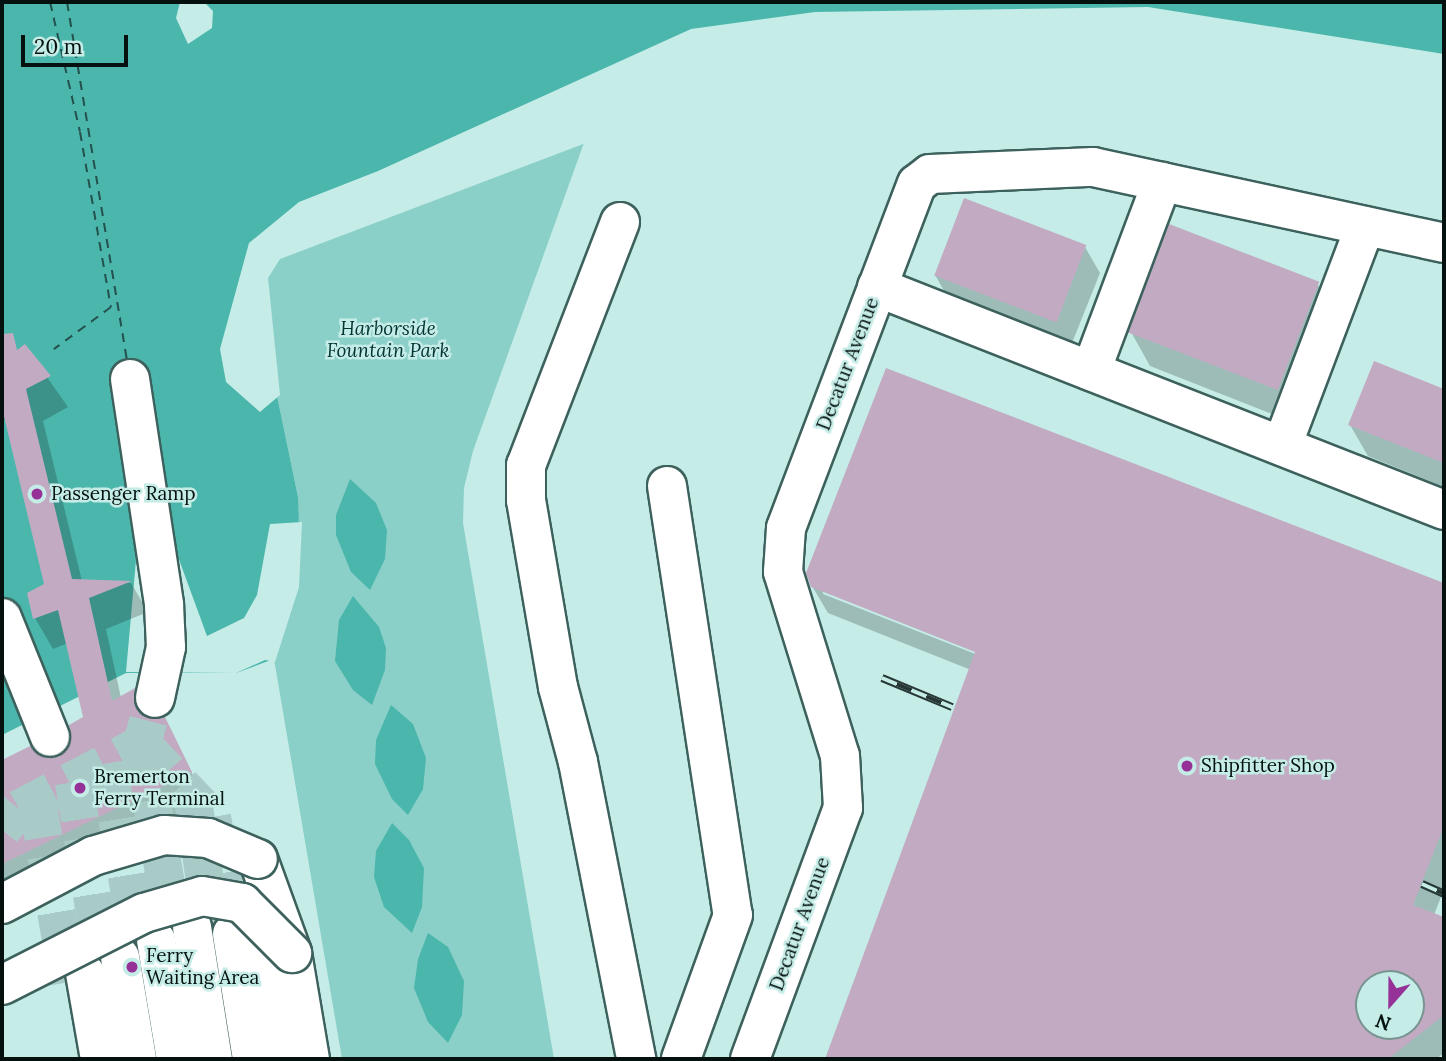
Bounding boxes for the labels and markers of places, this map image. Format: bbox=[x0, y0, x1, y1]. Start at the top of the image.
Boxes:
place label: Passenger Ramp bbox=[51, 483, 196, 505]
marker: Passenger Ramp bbox=[29, 486, 45, 502]
place label: Shipfitter Shop bbox=[1201, 755, 1335, 777]
marker: Shipfitter Shop bbox=[1179, 758, 1195, 774]
place label: Bremerton Ferry Terminal bbox=[94, 766, 225, 810]
marker: Bremerton Ferry Terminal bbox=[72, 780, 88, 796]
place label: Ferry Waiting Area bbox=[146, 945, 259, 989]
marker: Ferry Waiting Area bbox=[124, 959, 140, 975]

